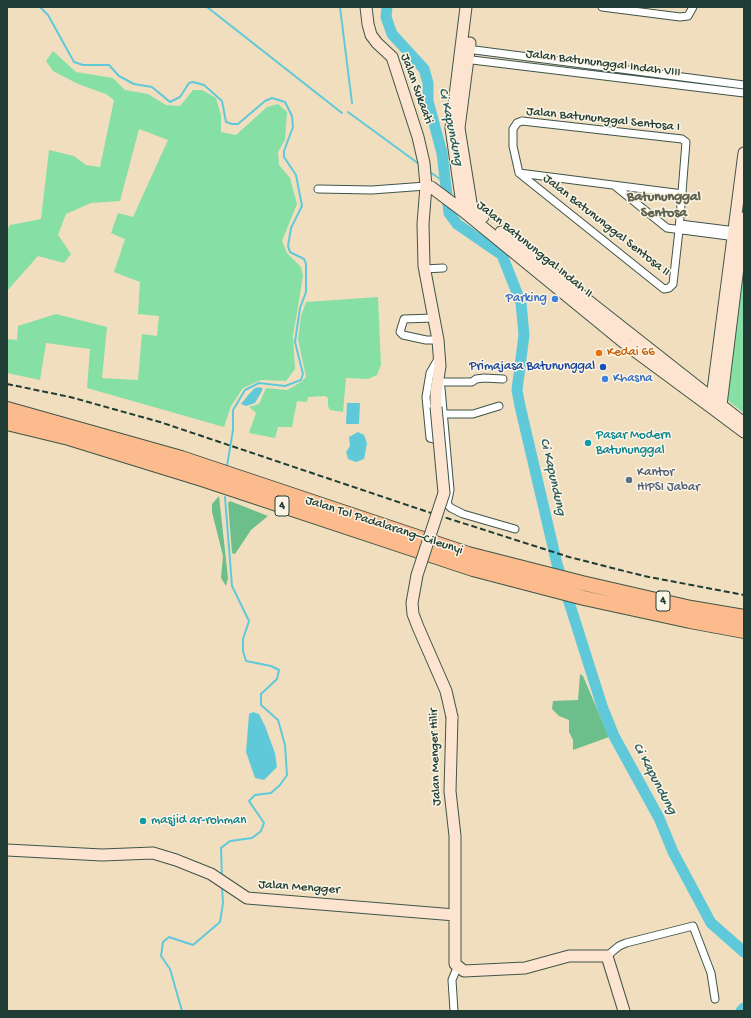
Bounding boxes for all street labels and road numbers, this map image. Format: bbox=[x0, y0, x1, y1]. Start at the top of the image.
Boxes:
street label: Jalan Batununggal Indah VIII bbox=[525, 47, 681, 81]
street label: Jalan Sukaati bbox=[396, 52, 436, 126]
street label: Jalan Batununggal Sentosa I bbox=[525, 104, 681, 136]
street label: Jalan Batununggal Sentosa II bbox=[539, 171, 673, 281]
street label: Jalan Batununggal Indah II bbox=[473, 198, 595, 302]
street label: Jalan Tol Padalarang–Cileunyi bbox=[303, 493, 465, 559]
road number: 4 bbox=[275, 496, 289, 516]
road number: 4 bbox=[656, 591, 670, 611]
street label: Jalan Menger Hilir bbox=[427, 708, 445, 806]
street label: Jalan Mengger bbox=[258, 877, 340, 899]

